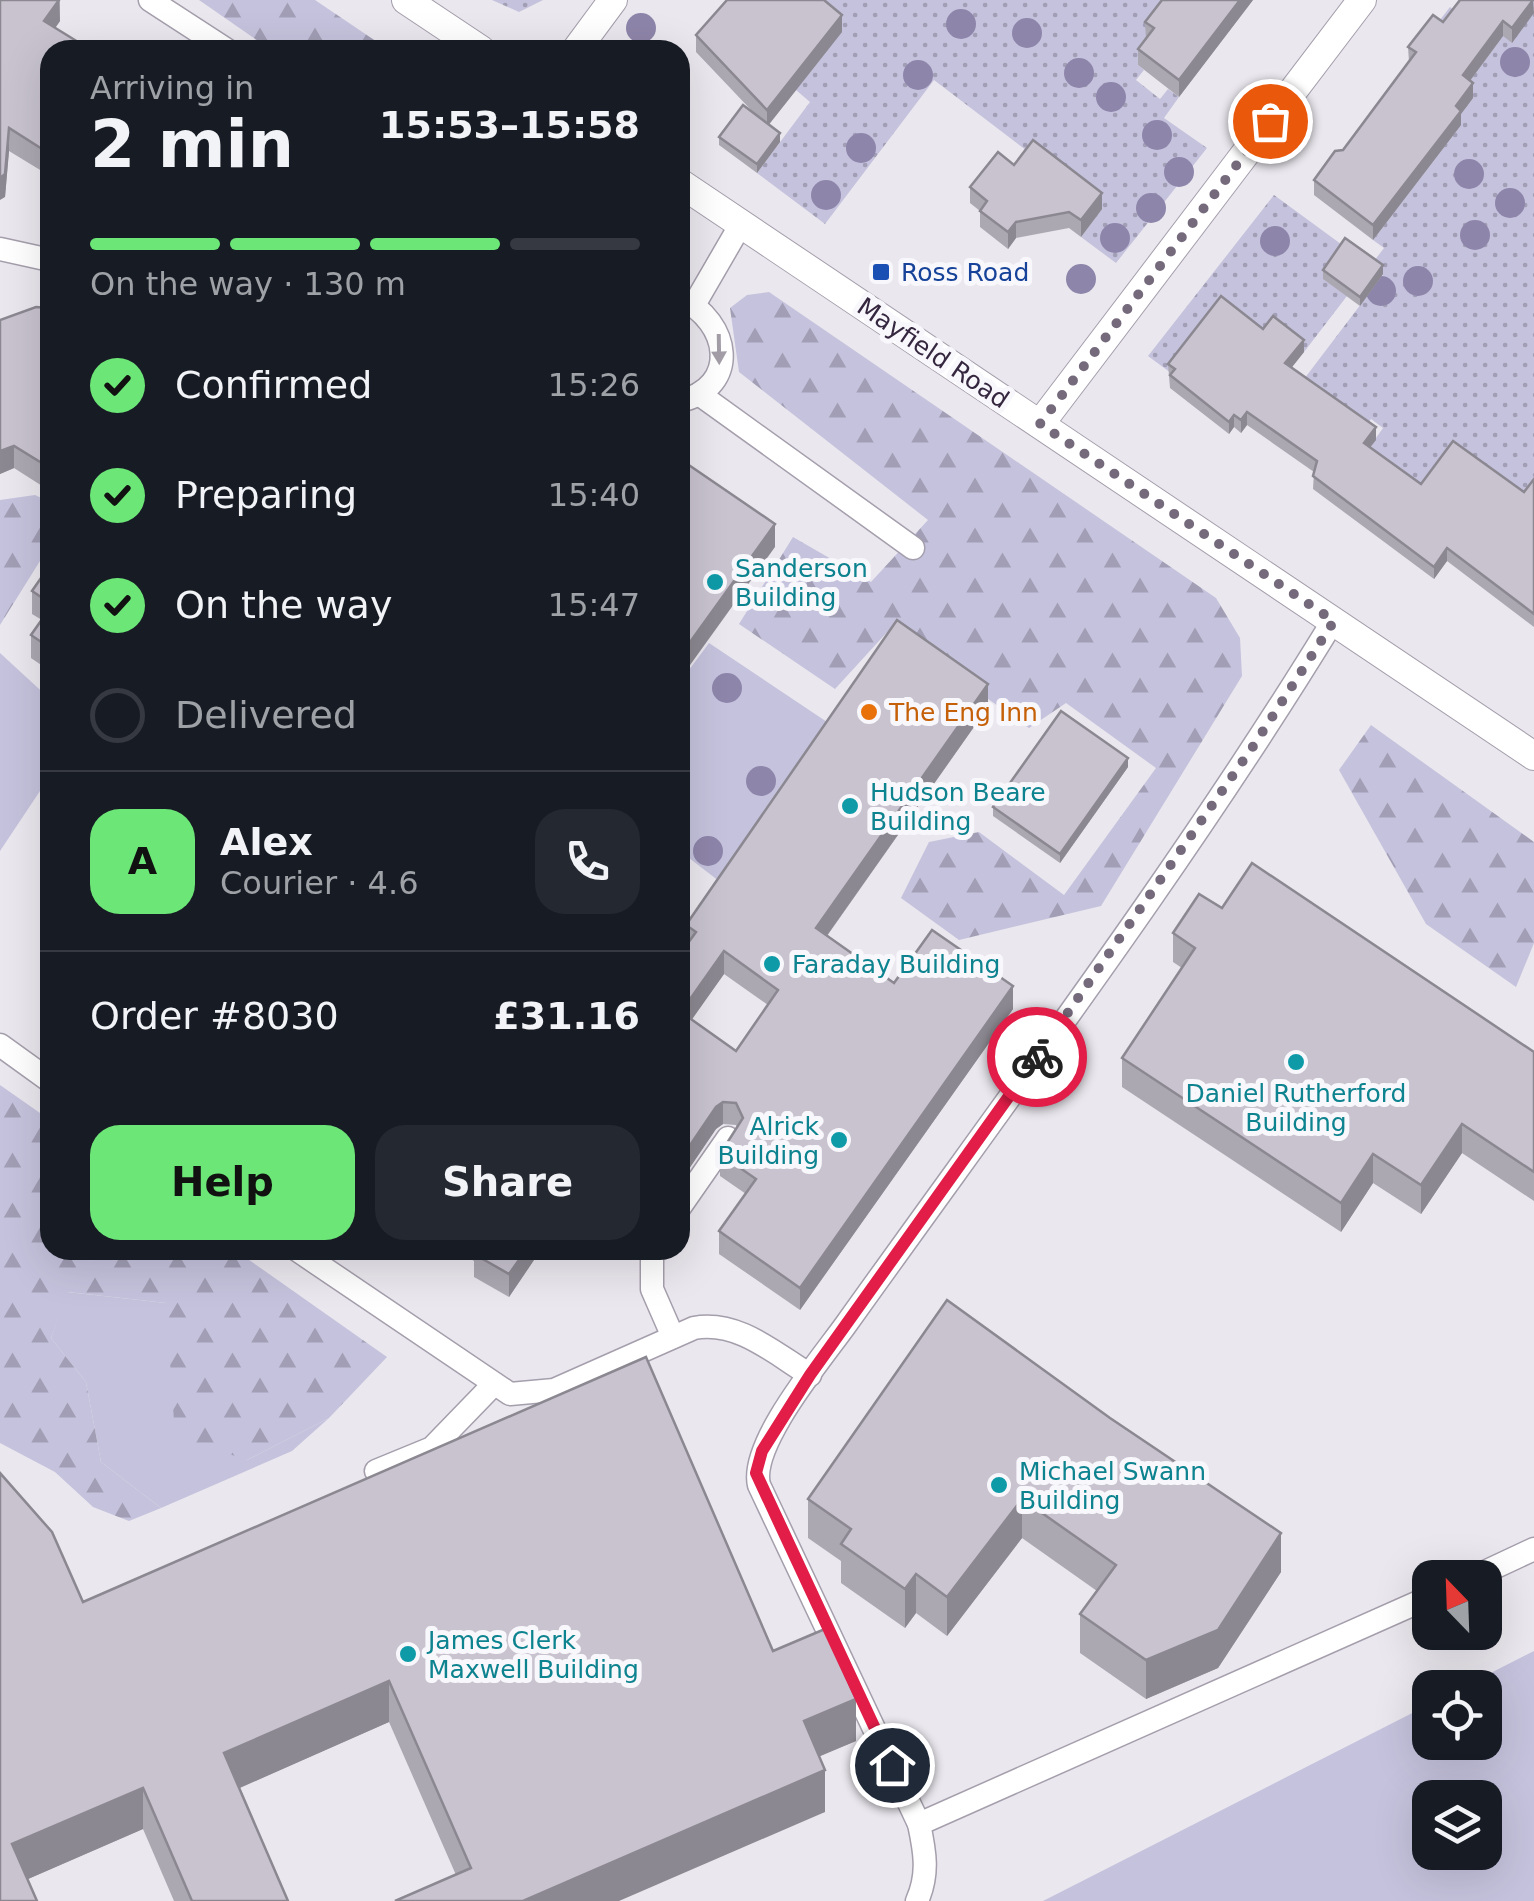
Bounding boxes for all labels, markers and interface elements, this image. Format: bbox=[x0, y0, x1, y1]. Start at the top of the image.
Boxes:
text: Arriving in bbox=[90, 69, 254, 107]
pin bbox=[1228, 79, 1313, 164]
icon: bag bbox=[1243, 94, 1298, 149]
text: 15:53–15:58 bbox=[379, 103, 640, 147]
text: 2 min bbox=[90, 107, 294, 182]
place label: Ross Road bbox=[901, 258, 1029, 287]
marker: Ross Road bbox=[870, 261, 892, 283]
text: On the way · 130 m bbox=[90, 265, 406, 303]
street label: Mayfield Road bbox=[852, 292, 1014, 414]
one-way arrow bbox=[711, 334, 727, 366]
icon: check bbox=[90, 358, 145, 413]
text: Confirmed bbox=[175, 363, 372, 407]
text: 15:26 bbox=[548, 366, 640, 404]
icon: check bbox=[90, 468, 145, 523]
text: Preparing bbox=[175, 473, 357, 517]
text: 15:40 bbox=[548, 476, 640, 514]
place label: Sanderson Building bbox=[735, 554, 868, 612]
marker: Sanderson Building bbox=[704, 571, 726, 593]
icon: check bbox=[90, 578, 145, 633]
text: On the way bbox=[175, 583, 392, 627]
text: 15:47 bbox=[548, 586, 640, 624]
text: Delivered bbox=[175, 693, 357, 737]
place label: The Eng Inn bbox=[888, 698, 1038, 727]
marker: The Eng Inn bbox=[858, 701, 880, 723]
place label: Hudson Beare Building bbox=[870, 778, 1046, 836]
marker: Hudson Beare Building bbox=[839, 795, 861, 817]
button: phone bbox=[535, 809, 640, 914]
text: Alex bbox=[220, 820, 313, 864]
text: A bbox=[128, 839, 157, 883]
text: Courier · 4.6 bbox=[220, 864, 419, 902]
place label: Faraday Building bbox=[792, 950, 1000, 979]
marker: Faraday Building bbox=[761, 953, 783, 975]
text: Order #8030 bbox=[90, 994, 339, 1038]
text: £31.16 bbox=[493, 994, 640, 1038]
courier bbox=[987, 1007, 1087, 1107]
icon: bike bbox=[1010, 1030, 1065, 1085]
marker: Daniel Rutherford Building bbox=[1285, 1051, 1307, 1073]
place label: Daniel Rutherford Building bbox=[1186, 1079, 1406, 1137]
place label: Alrick Building bbox=[718, 1112, 820, 1170]
button: Help bbox=[90, 1125, 355, 1240]
button: Share bbox=[375, 1125, 640, 1240]
marker: Alrick Building bbox=[828, 1129, 850, 1151]
place label: Michael Swann Building bbox=[1019, 1457, 1206, 1515]
marker: Michael Swann Building bbox=[988, 1474, 1010, 1496]
north arrow bbox=[1412, 1560, 1502, 1650]
map controls bbox=[1412, 1560, 1502, 1870]
place label: James Clerk Maxwell Building bbox=[426, 1626, 639, 1684]
marker: James Clerk Maxwell Building bbox=[397, 1643, 419, 1665]
button: locate bbox=[1412, 1670, 1502, 1760]
pin bbox=[850, 1723, 935, 1808]
icon: home bbox=[865, 1738, 920, 1793]
button: layers bbox=[1412, 1780, 1502, 1870]

